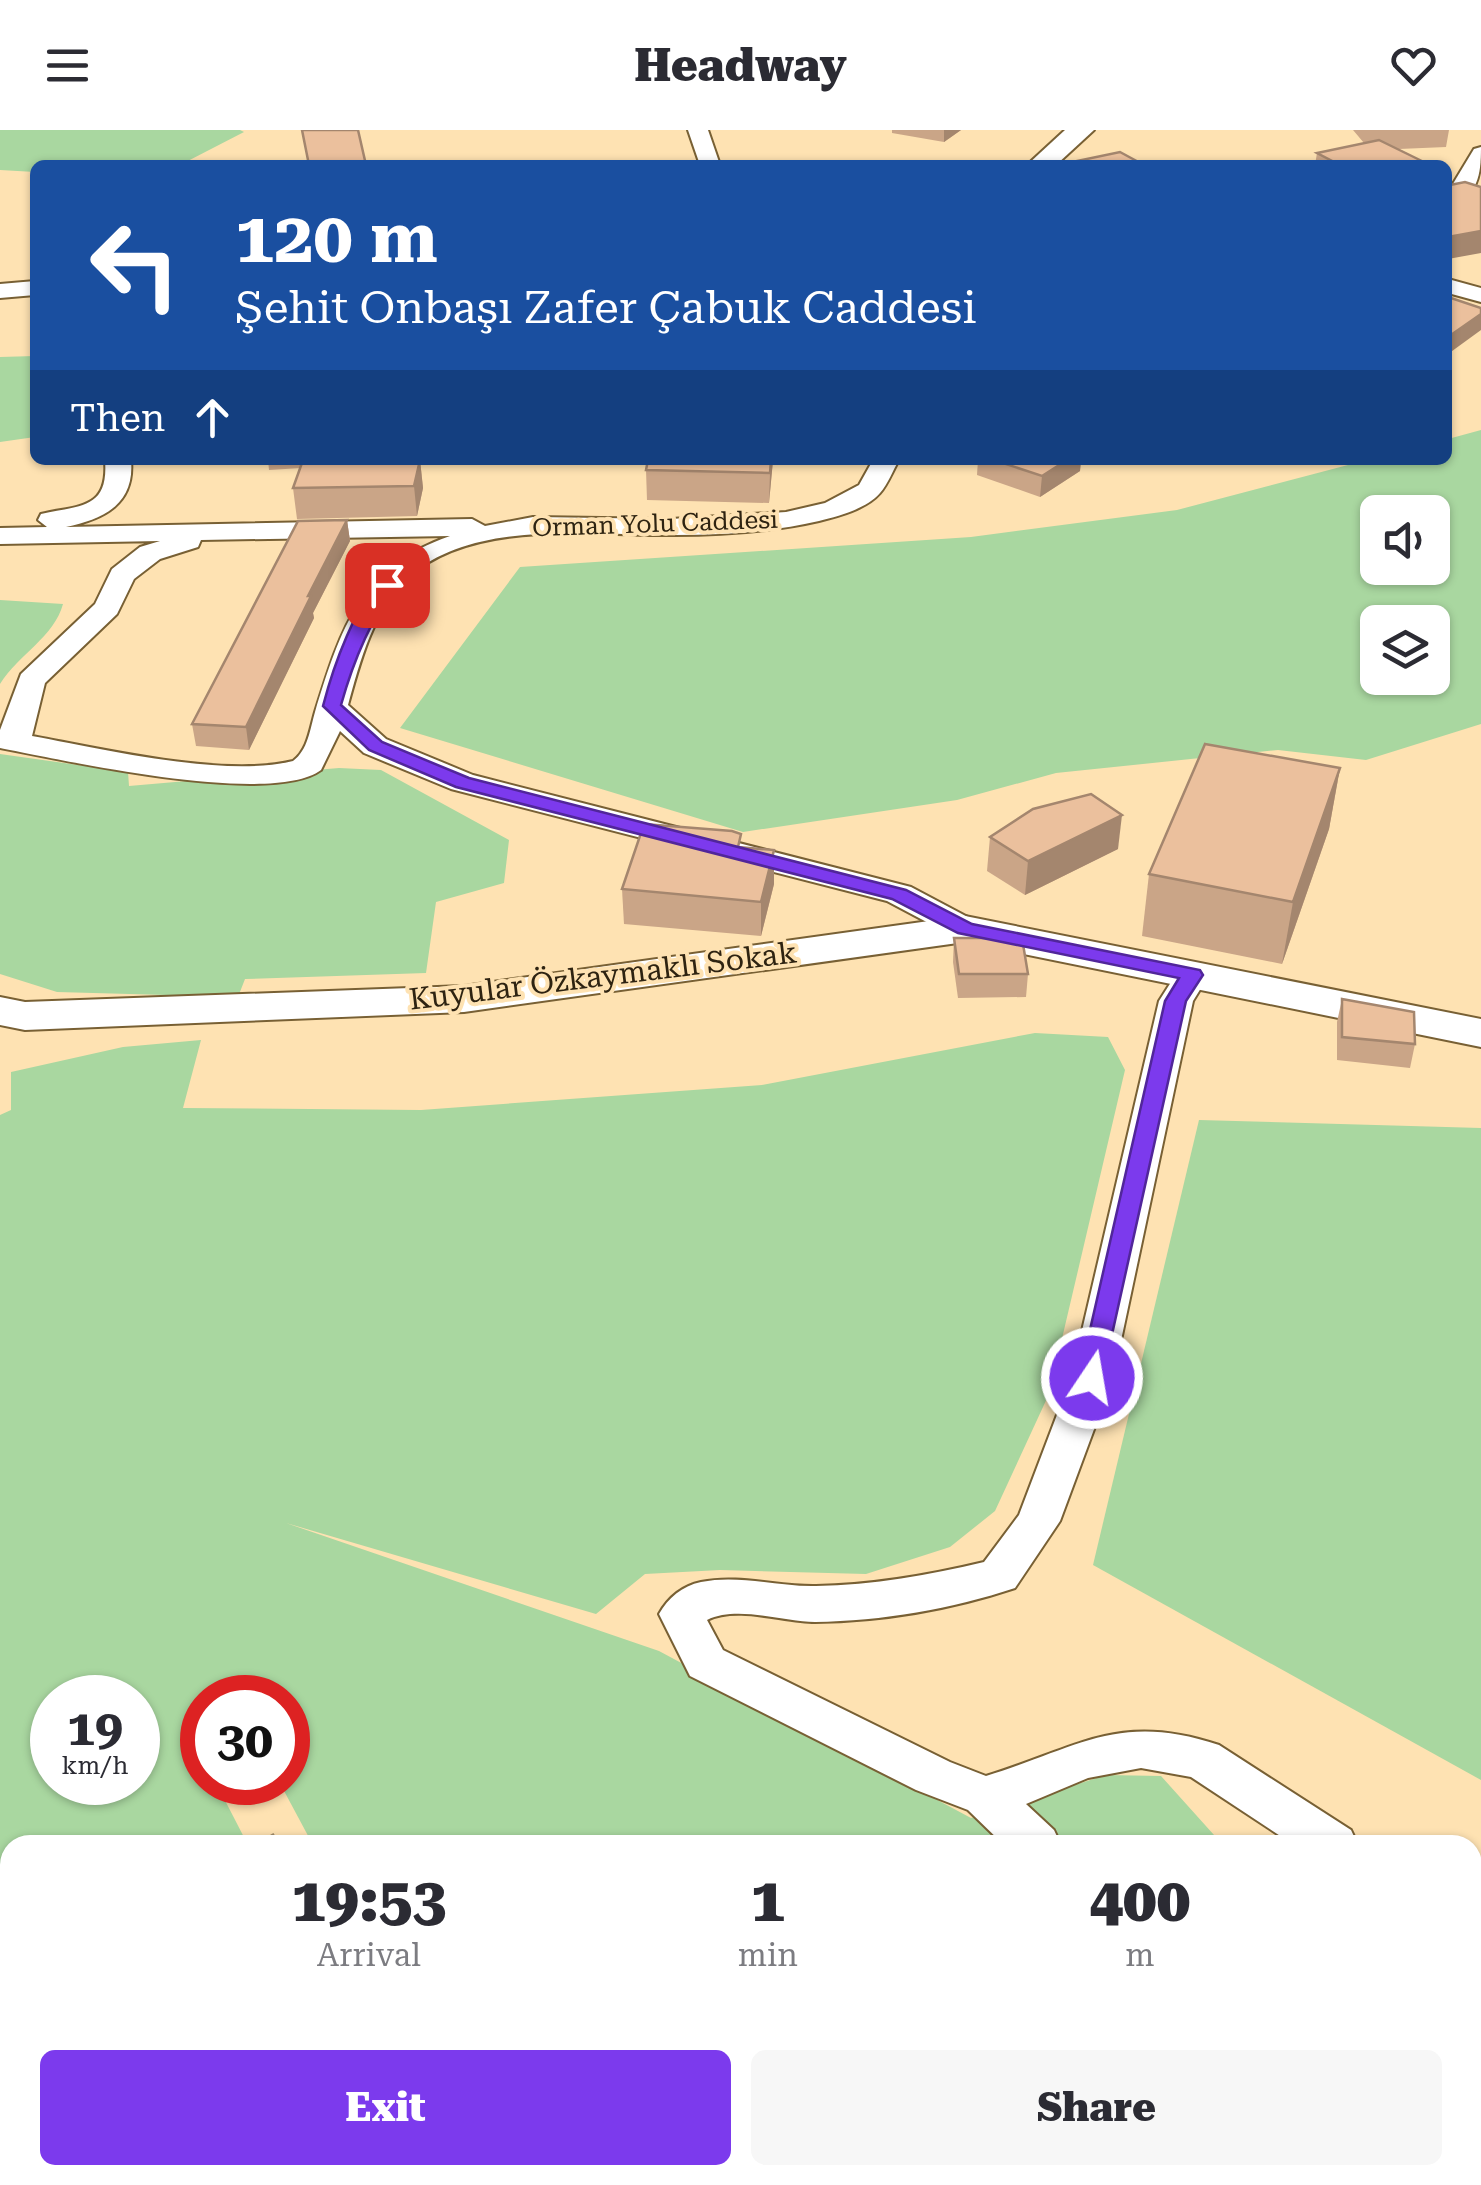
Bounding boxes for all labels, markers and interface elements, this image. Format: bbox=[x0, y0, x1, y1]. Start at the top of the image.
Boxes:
icon: menu bbox=[40, 38, 95, 93]
icon: heart bbox=[1386, 38, 1441, 93]
text: Headway bbox=[634, 39, 847, 92]
text: 120 m bbox=[235, 197, 438, 279]
icon: left bbox=[70, 200, 200, 330]
text: Şehit Onbaşı Zafer Çabuk Caddesi bbox=[235, 281, 977, 334]
icon: ahead bbox=[185, 390, 240, 445]
text: Then bbox=[70, 396, 165, 440]
map controls bbox=[1360, 495, 1450, 695]
button: sound bbox=[1360, 495, 1450, 585]
street label: Orman Yolu Caddesi bbox=[532, 505, 778, 542]
pin bbox=[345, 543, 430, 628]
icon: arrive bbox=[360, 558, 415, 613]
button: layers bbox=[1360, 605, 1450, 695]
street label: Kuyular Özkaymaklı Sokak bbox=[407, 934, 799, 1017]
position arrow bbox=[1040, 1326, 1144, 1430]
speed limit sign: 30 bbox=[180, 1675, 310, 1805]
text: 19 bbox=[67, 1699, 123, 1757]
text: km/h bbox=[62, 1751, 128, 1780]
text: 19:53 bbox=[292, 1865, 446, 1936]
text: 1 bbox=[751, 1865, 785, 1936]
text: 400 bbox=[1089, 1865, 1190, 1936]
text: Arrival bbox=[317, 1936, 421, 1974]
text: min bbox=[738, 1936, 798, 1974]
text: m bbox=[1125, 1936, 1154, 1974]
button: Exit bbox=[40, 2050, 731, 2165]
button: Share bbox=[751, 2050, 1442, 2165]

